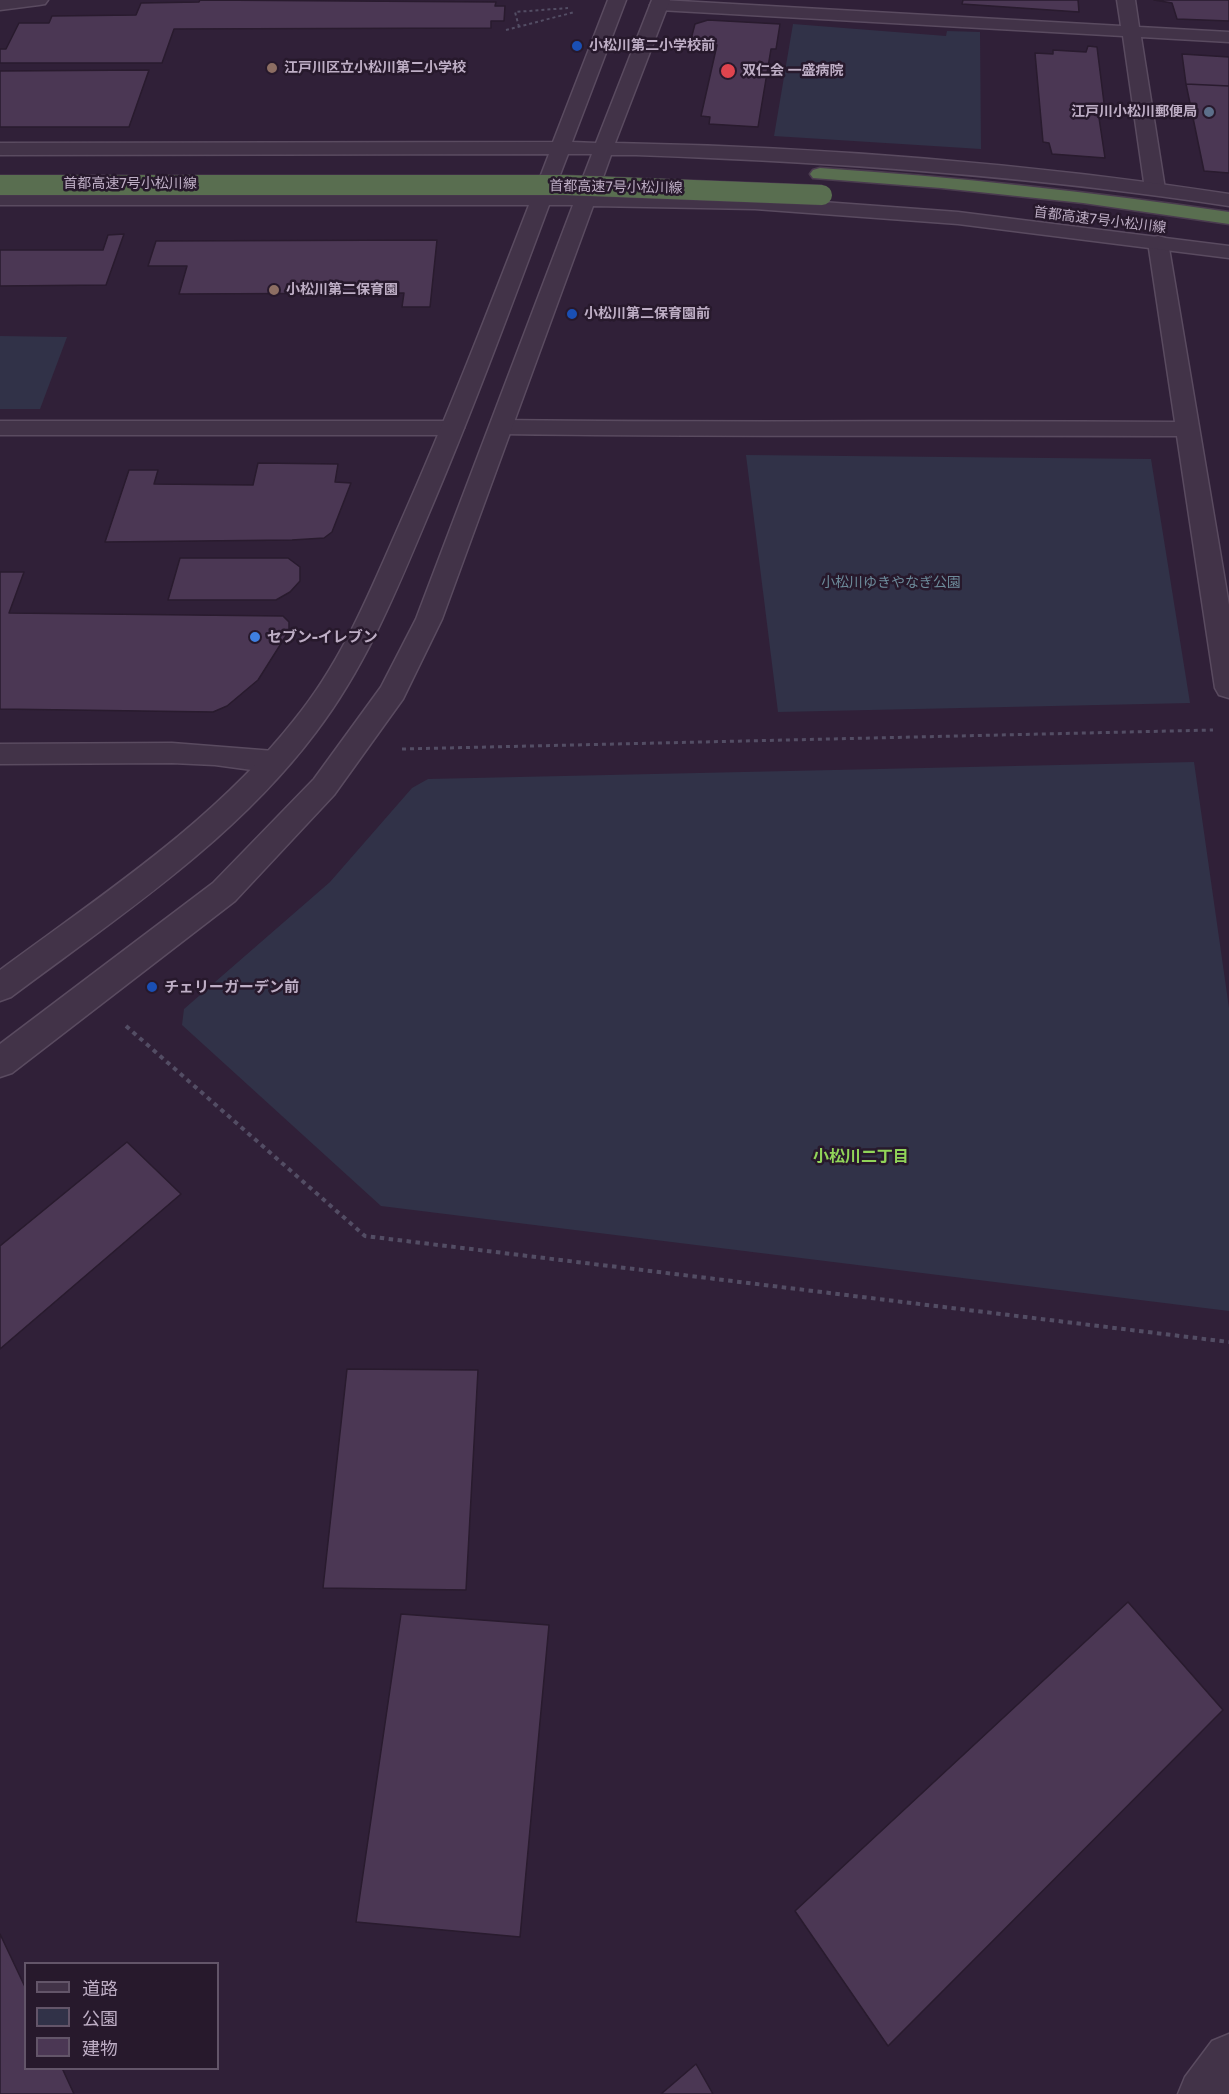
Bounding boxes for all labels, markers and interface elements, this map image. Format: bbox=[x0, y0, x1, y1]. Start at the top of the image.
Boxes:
place label: 小松川第二小学校前 bbox=[589, 38, 715, 54]
marker: 小松川第二小学校前 bbox=[570, 39, 584, 53]
place label: 江戸川区立小松川第二小学校 bbox=[284, 60, 466, 76]
marker: 江戸川区立小松川第二小学校 bbox=[265, 61, 279, 75]
marker: 双仁会 一盛病院 bbox=[719, 62, 737, 80]
place label: 双仁会 一盛病院 bbox=[742, 63, 843, 79]
place label: 江戸川小松川郵便局 bbox=[1071, 104, 1197, 120]
marker: 江戸川小松川郵便局 bbox=[1202, 105, 1216, 119]
street label: 首都高速7号小松川線 bbox=[63, 176, 197, 192]
street label: 首都高速7号小松川線 bbox=[549, 177, 683, 197]
street label: 首都高速7号小松川線 bbox=[1033, 204, 1167, 236]
place label: 小松川第二保育園 bbox=[286, 282, 398, 298]
marker: 小松川第二保育園 bbox=[267, 283, 281, 297]
place label: 小松川第二保育園前 bbox=[584, 306, 710, 322]
marker: 小松川第二保育園前 bbox=[565, 307, 579, 321]
park label: 小松川ゆきやなぎ公園 bbox=[821, 575, 961, 591]
place label: セブン-イレブン bbox=[267, 628, 378, 646]
marker: セブン-イレブン bbox=[248, 630, 262, 644]
place label: チェリーガーデン前 bbox=[164, 978, 299, 996]
marker: チェリーガーデン前 bbox=[145, 980, 159, 994]
district label: 小松川二丁目 bbox=[813, 1147, 909, 1167]
legend bbox=[24, 1962, 219, 2070]
text: 道路 bbox=[82, 1977, 118, 1999]
text: 公園 bbox=[82, 2007, 118, 2029]
text: 建物 bbox=[82, 2037, 118, 2059]

